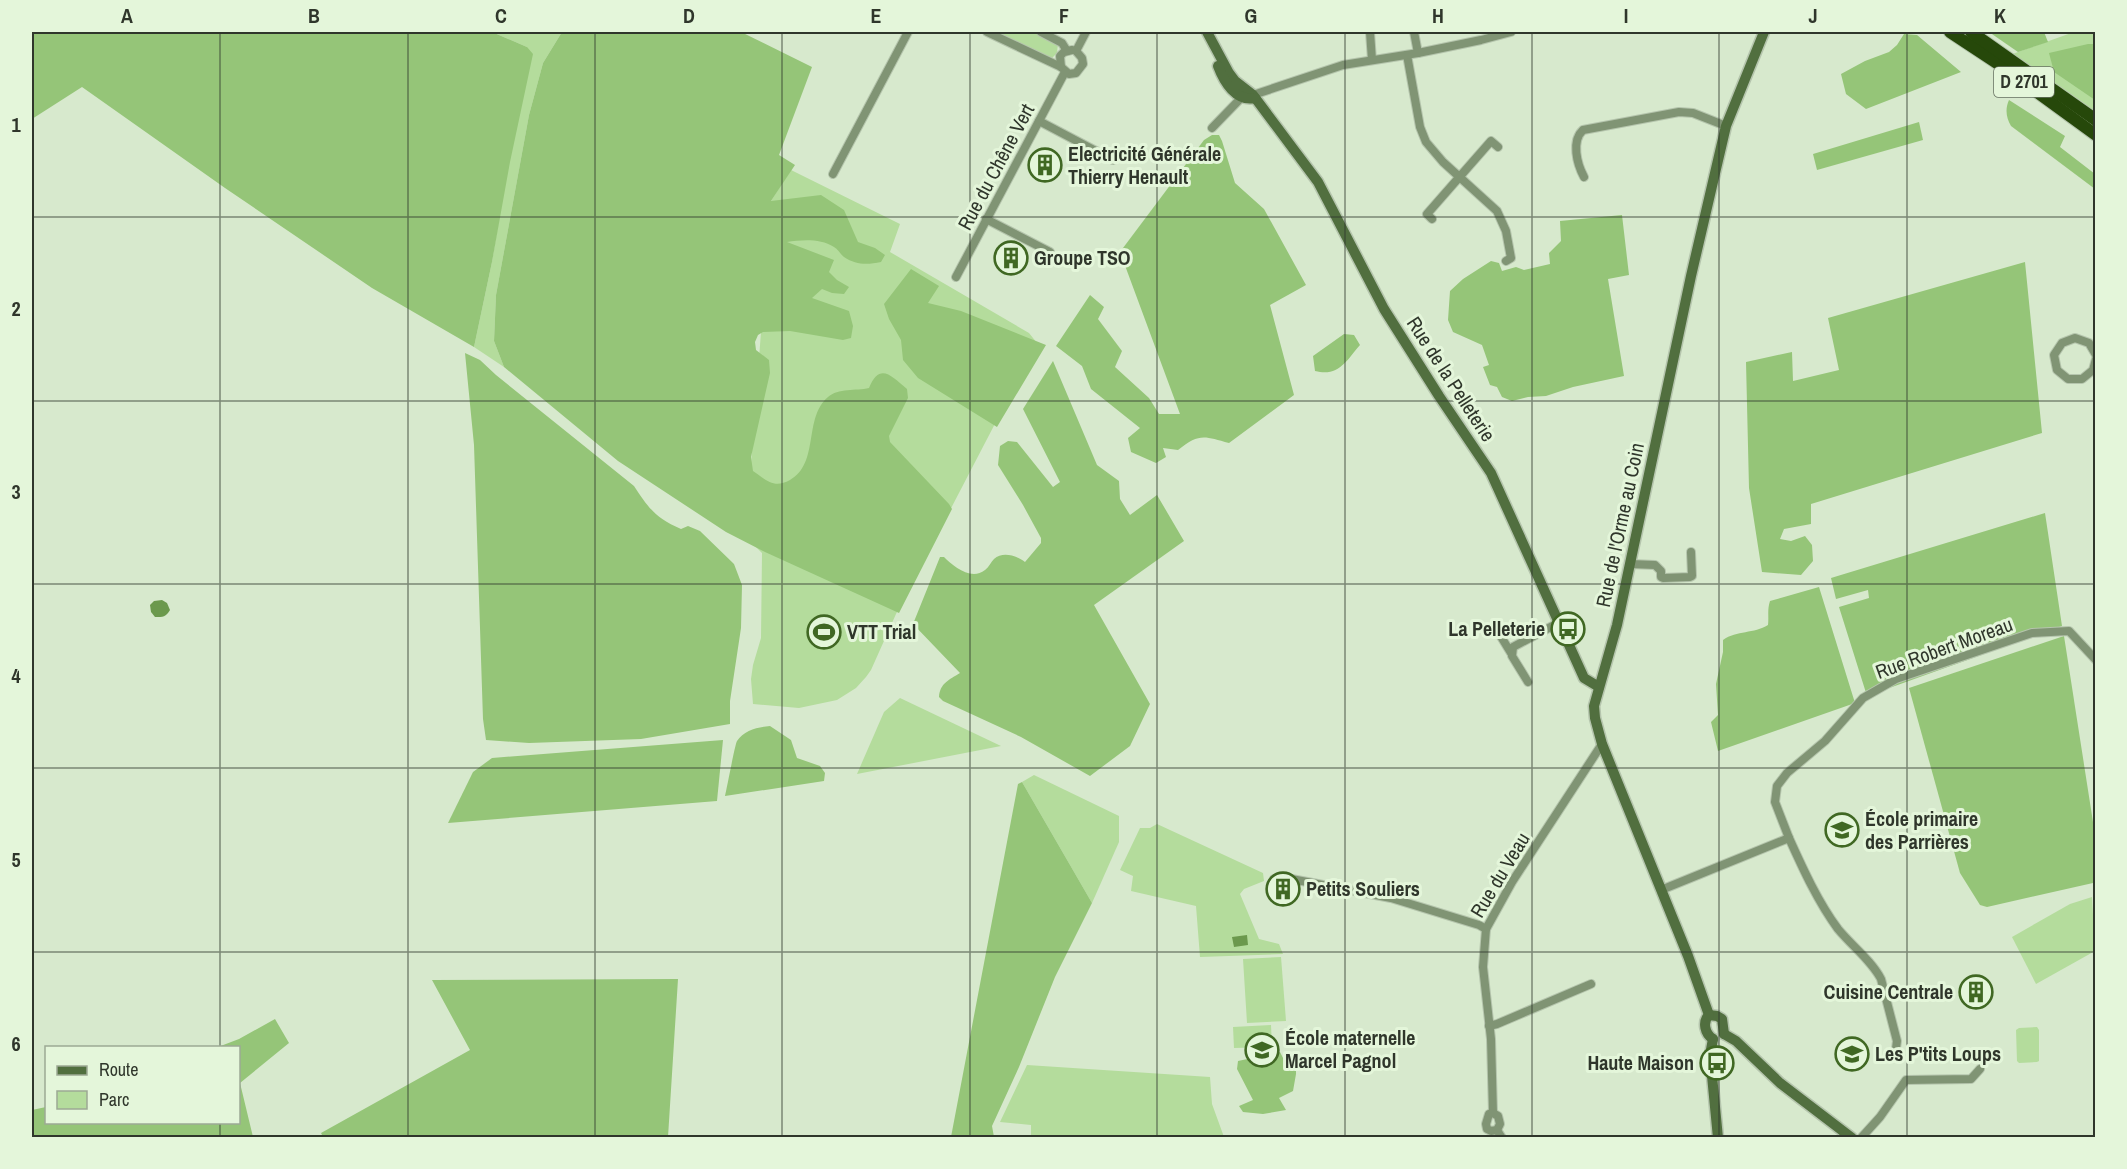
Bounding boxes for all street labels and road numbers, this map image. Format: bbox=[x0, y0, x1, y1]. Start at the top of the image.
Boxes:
road number: D 2701 bbox=[1994, 67, 2054, 97]
street label: Rue du Chêne Vert bbox=[951, 98, 1040, 235]
street label: Rue de la Pelleterie bbox=[1401, 311, 1502, 446]
street label: Rue de l'Orme au Coin bbox=[1589, 440, 1650, 609]
street label: Rue Robert Moreau bbox=[1872, 610, 2016, 685]
street label: Rue du Veau bbox=[1464, 827, 1536, 922]

